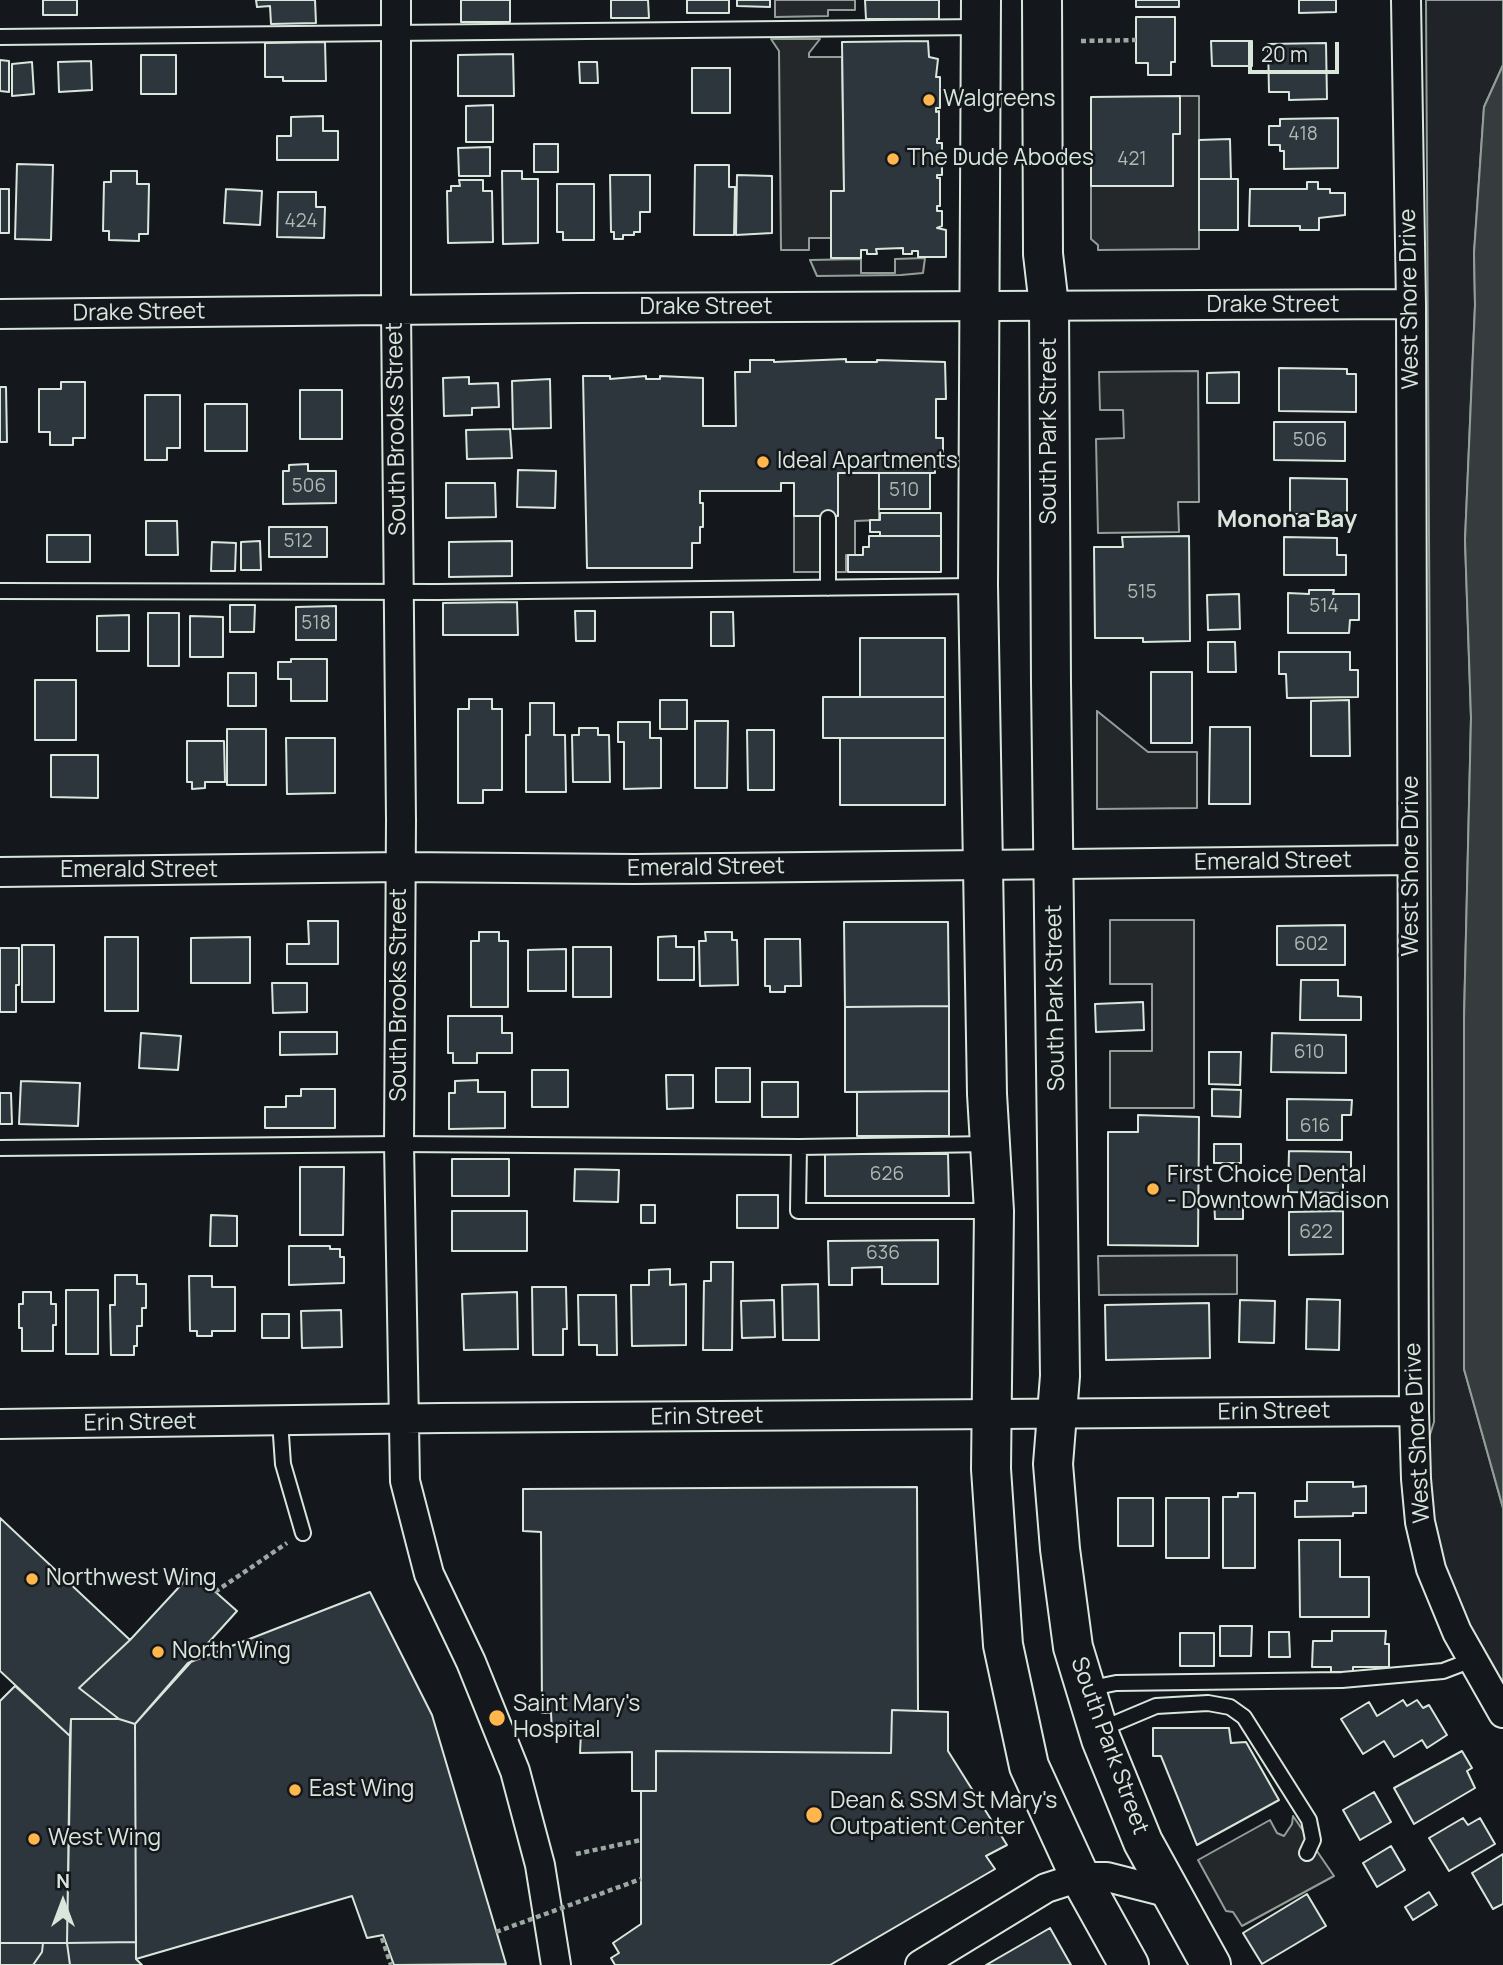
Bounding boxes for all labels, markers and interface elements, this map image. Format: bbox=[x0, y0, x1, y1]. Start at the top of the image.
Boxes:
scale bar bbox=[1251, 28, 1342, 72]
text: 20 m bbox=[1261, 40, 1308, 68]
place label: Walgreens bbox=[943, 86, 1056, 114]
marker: Walgreens bbox=[921, 92, 937, 108]
house number: 418 bbox=[1288, 124, 1318, 146]
place label: The Dude Abodes bbox=[907, 145, 1094, 173]
house number: 421 bbox=[1117, 149, 1147, 171]
marker: The Dude Abodes bbox=[885, 151, 901, 167]
street label: West Shore Drive bbox=[1395, 208, 1425, 390]
house number: 424 bbox=[285, 211, 317, 233]
street label: Drake Street bbox=[1207, 292, 1339, 320]
street label: Drake Street bbox=[640, 294, 772, 322]
street label: Drake Street bbox=[72, 298, 206, 328]
street label: South Brooks Street bbox=[381, 322, 413, 536]
street label: South Park Street bbox=[1036, 338, 1064, 524]
house number: 506 bbox=[1293, 430, 1327, 452]
place label: Ideal Apartments bbox=[777, 448, 958, 476]
marker: Ideal Apartments bbox=[755, 454, 771, 470]
house number: 506 bbox=[292, 476, 326, 498]
house number: 510 bbox=[889, 480, 919, 502]
district label: Monona Bay bbox=[1217, 506, 1357, 534]
house number: 512 bbox=[283, 531, 313, 553]
house number: 515 bbox=[1127, 582, 1157, 604]
house number: 514 bbox=[1309, 596, 1339, 618]
house number: 518 bbox=[301, 613, 331, 635]
street label: West Shore Drive bbox=[1398, 776, 1426, 956]
street label: Emerald Street bbox=[1194, 847, 1352, 877]
street label: Emerald Street bbox=[627, 853, 785, 883]
street label: Emerald Street bbox=[60, 857, 218, 885]
street label: South Brooks Street bbox=[386, 888, 414, 1102]
street label: South Park Street bbox=[1041, 904, 1071, 1092]
house number: 602 bbox=[1294, 934, 1328, 956]
house number: 610 bbox=[1294, 1042, 1324, 1064]
house number: 616 bbox=[1300, 1116, 1330, 1138]
place label: First Choice Dental - Downtown Madison bbox=[1167, 1162, 1389, 1216]
house number: 626 bbox=[870, 1164, 904, 1186]
marker: First Choice Dental - Downtown Madison bbox=[1145, 1181, 1161, 1197]
house number: 622 bbox=[1299, 1222, 1333, 1244]
house number: 636 bbox=[866, 1243, 900, 1265]
street label: West Shore Drive bbox=[1399, 1342, 1437, 1524]
street label: Erin Street bbox=[1217, 1397, 1331, 1427]
street label: Erin Street bbox=[650, 1402, 764, 1432]
street label: Erin Street bbox=[83, 1408, 197, 1438]
place label: Northwest Wing bbox=[46, 1565, 217, 1593]
marker: Northwest Wing bbox=[24, 1571, 40, 1587]
place label: North Wing bbox=[172, 1638, 291, 1666]
marker: North Wing bbox=[150, 1644, 166, 1660]
street label: South Park Street bbox=[1064, 1653, 1154, 1839]
place label: Saint Mary's Hospital bbox=[513, 1691, 640, 1745]
marker: Saint Mary's Hospital bbox=[487, 1708, 507, 1728]
place label: East Wing bbox=[309, 1776, 414, 1804]
marker: East Wing bbox=[287, 1782, 303, 1798]
place label: Dean & SSM St Mary's Outpatient Center bbox=[830, 1788, 1057, 1842]
marker: Dean & SSM St Mary's Outpatient Center bbox=[804, 1805, 824, 1825]
place label: West Wing bbox=[48, 1825, 161, 1853]
marker: West Wing bbox=[26, 1831, 42, 1847]
north arrow bbox=[28, 1867, 98, 1937]
text: N bbox=[56, 1868, 70, 1894]

